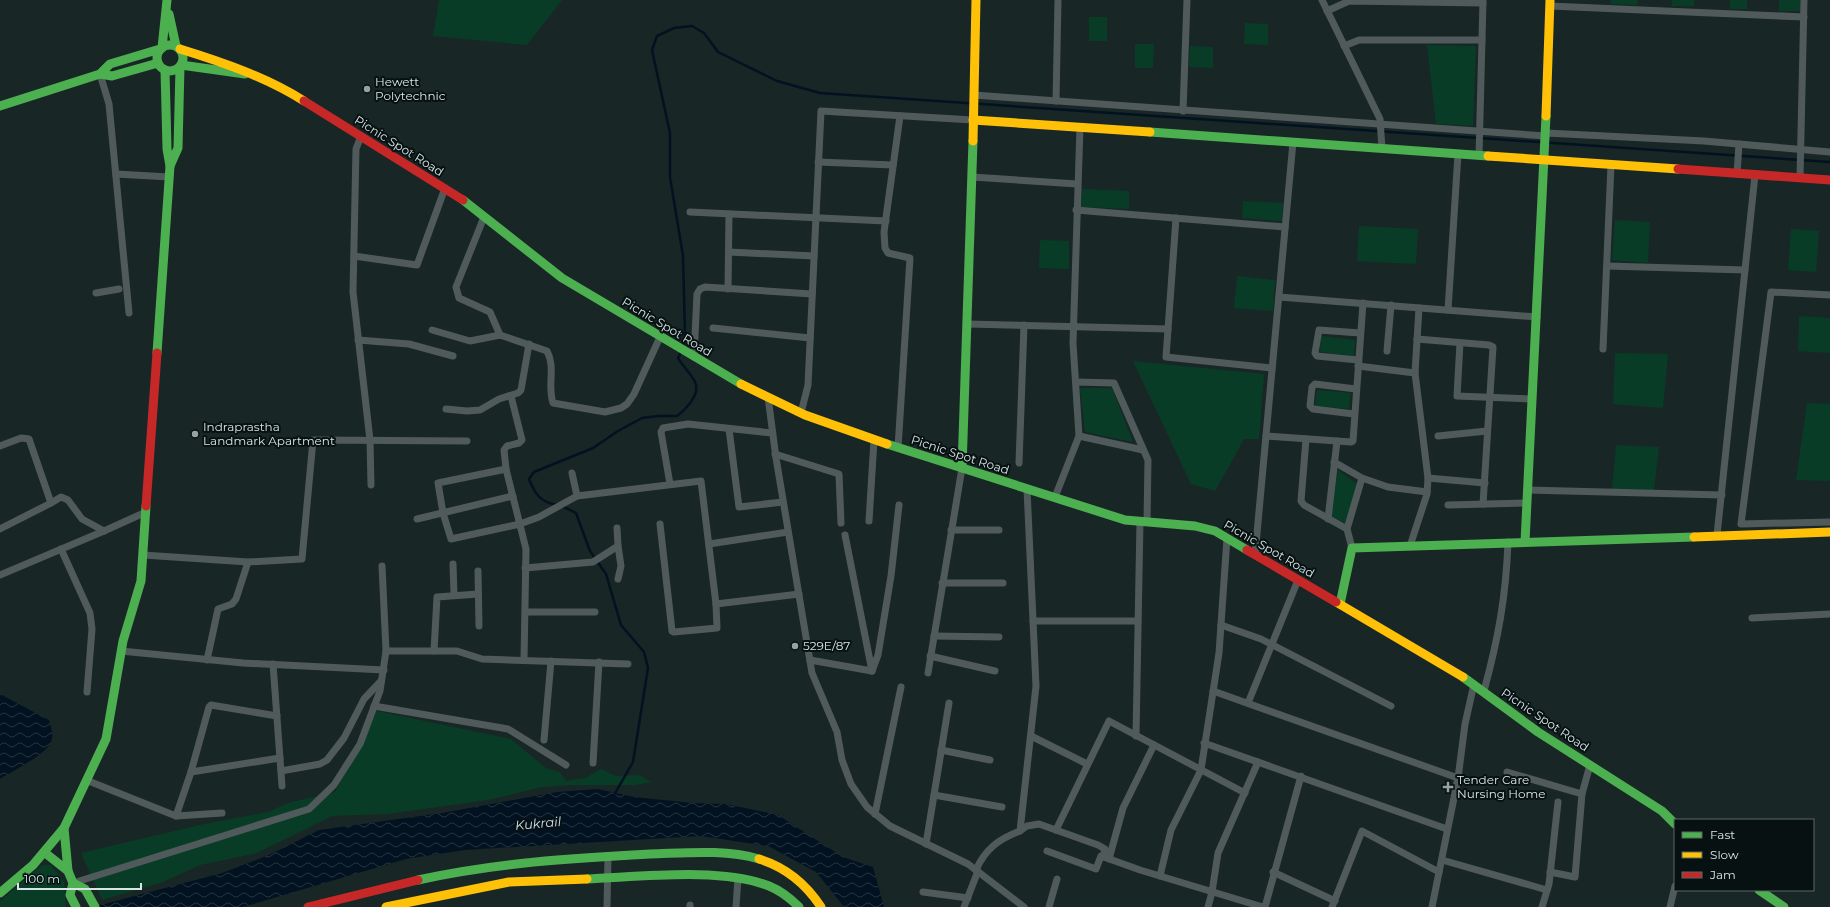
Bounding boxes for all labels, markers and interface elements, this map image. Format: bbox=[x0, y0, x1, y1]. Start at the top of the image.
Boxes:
place label: Hewett Polytechnic bbox=[375, 74, 446, 103]
marker: Hewett Polytechnic bbox=[362, 84, 372, 94]
street label: Picnic Spot Road bbox=[352, 112, 447, 179]
street label: Picnic Spot Road bbox=[620, 294, 715, 359]
place label: Indraprastha Landmark Apartment bbox=[203, 419, 335, 448]
marker: Indraprastha Landmark Apartment bbox=[190, 429, 200, 439]
street label: Picnic Spot Road bbox=[909, 432, 1011, 477]
street label: Picnic Spot Road bbox=[1221, 517, 1317, 581]
place label: 529E/87 bbox=[803, 638, 850, 653]
marker: 529E/87 bbox=[790, 641, 800, 651]
street label: Picnic Spot Road bbox=[1499, 685, 1592, 754]
place label: Tender Care Nursing Home bbox=[1457, 772, 1545, 801]
marker: Tender Care Nursing Home bbox=[1442, 781, 1454, 793]
water label: Kukrail bbox=[514, 813, 562, 833]
legend bbox=[1674, 819, 1814, 891]
text: Fast bbox=[1710, 827, 1735, 842]
text: Slow bbox=[1710, 847, 1739, 862]
scale bar bbox=[18, 865, 141, 891]
text: Jam bbox=[1709, 867, 1736, 882]
text: 100 m bbox=[24, 871, 60, 886]

